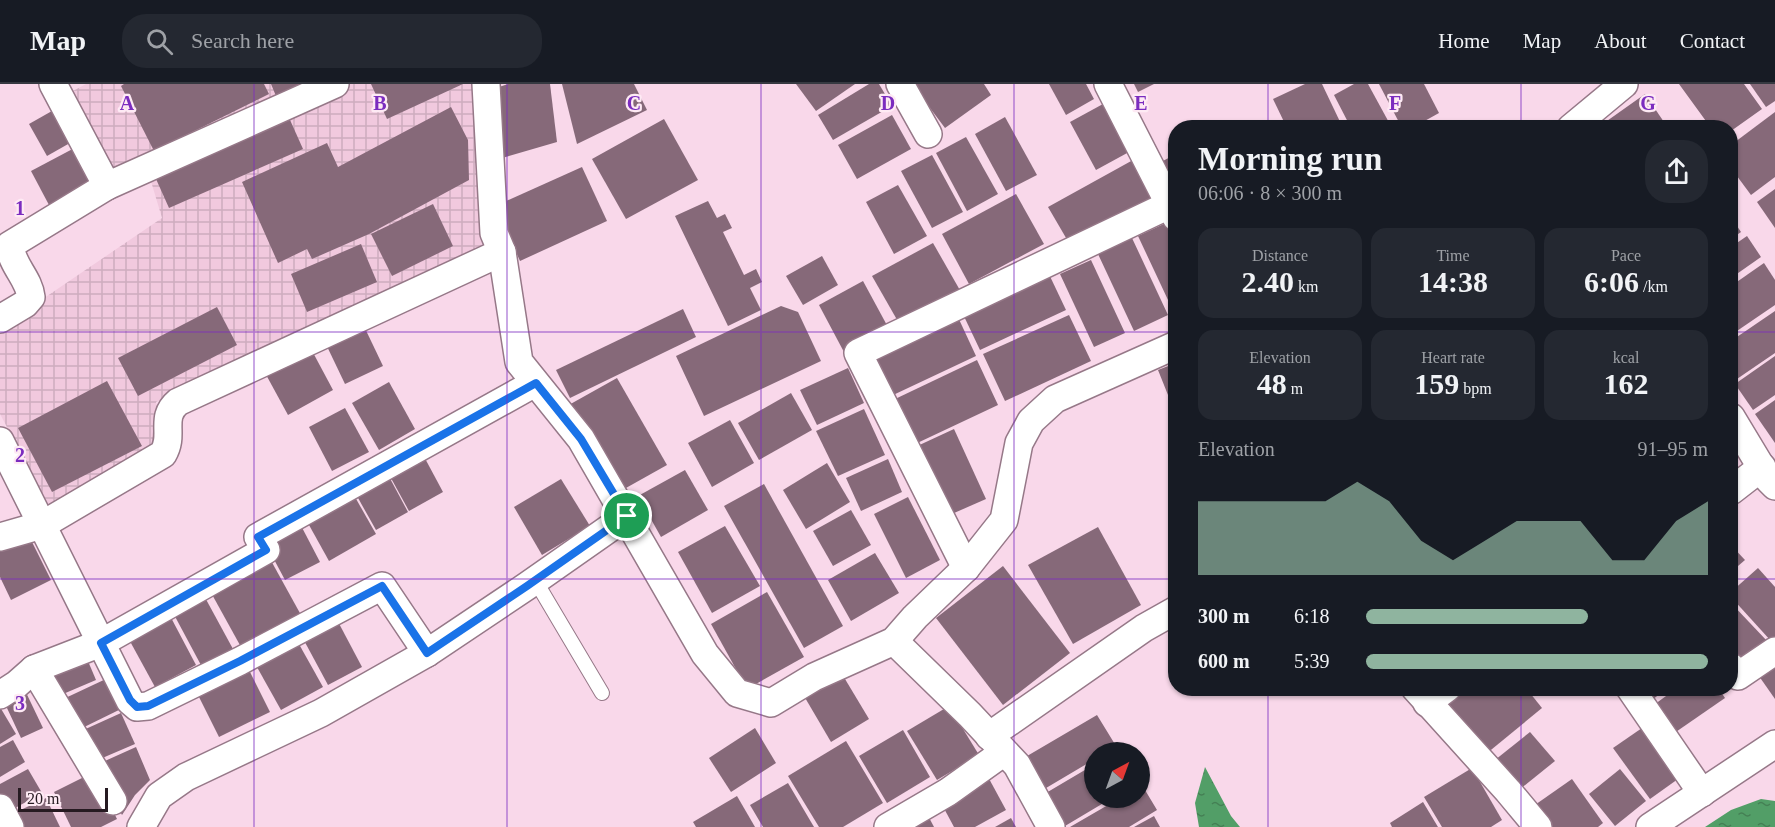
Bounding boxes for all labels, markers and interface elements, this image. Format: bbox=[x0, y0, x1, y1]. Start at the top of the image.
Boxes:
search box bbox=[122, 14, 542, 68]
text: Map bbox=[30, 25, 86, 56]
icon: search bbox=[143, 25, 176, 58]
text: Search here bbox=[191, 28, 294, 53]
text: Home bbox=[1438, 29, 1490, 53]
text: Map bbox=[1523, 29, 1561, 53]
text: About bbox=[1594, 29, 1647, 53]
text: Contact bbox=[1680, 29, 1745, 53]
text: A bbox=[120, 92, 135, 114]
text: B bbox=[373, 92, 387, 114]
text: C bbox=[627, 92, 641, 114]
text: D bbox=[881, 92, 895, 114]
text: E bbox=[1134, 92, 1148, 114]
text: F bbox=[1389, 92, 1401, 114]
text: G bbox=[1640, 92, 1656, 114]
button: share bbox=[1645, 140, 1708, 203]
text: Morning run bbox=[1198, 141, 1382, 177]
text: 06:06 · 8 × 300 m bbox=[1198, 182, 1342, 204]
text: 1 bbox=[15, 197, 25, 219]
text: Distance bbox=[1252, 247, 1308, 264]
text: Time bbox=[1436, 247, 1470, 264]
text: Pace bbox=[1611, 247, 1641, 264]
text: 2.40 bbox=[1242, 265, 1294, 298]
text: 14:38 bbox=[1418, 265, 1488, 298]
text: 6:06 bbox=[1584, 265, 1639, 298]
text: km bbox=[1294, 278, 1318, 295]
text: /km bbox=[1639, 278, 1668, 295]
text: Elevation bbox=[1249, 349, 1311, 366]
text: Heart rate bbox=[1421, 349, 1485, 366]
text: kcal bbox=[1613, 349, 1639, 366]
text: 48 bbox=[1257, 367, 1287, 400]
text: 159 bbox=[1414, 367, 1459, 400]
text: 162 bbox=[1604, 367, 1649, 400]
text: m bbox=[1287, 380, 1303, 397]
text: bpm bbox=[1459, 380, 1492, 397]
text: Elevation bbox=[1198, 438, 1275, 460]
text: 91–95 m bbox=[1637, 438, 1708, 460]
text: 2 bbox=[15, 444, 25, 466]
pin bbox=[601, 490, 652, 541]
icon: arrive bbox=[610, 499, 643, 532]
text: 300 m bbox=[1198, 605, 1250, 627]
text: 6:18 bbox=[1294, 605, 1330, 627]
text: 600 m bbox=[1198, 650, 1250, 672]
text: 5:39 bbox=[1294, 650, 1330, 672]
text: 3 bbox=[15, 692, 25, 714]
north arrow bbox=[1084, 742, 1150, 808]
map controls bbox=[1084, 742, 1150, 808]
scale bar bbox=[18, 785, 108, 812]
text: 20 m bbox=[27, 790, 59, 807]

